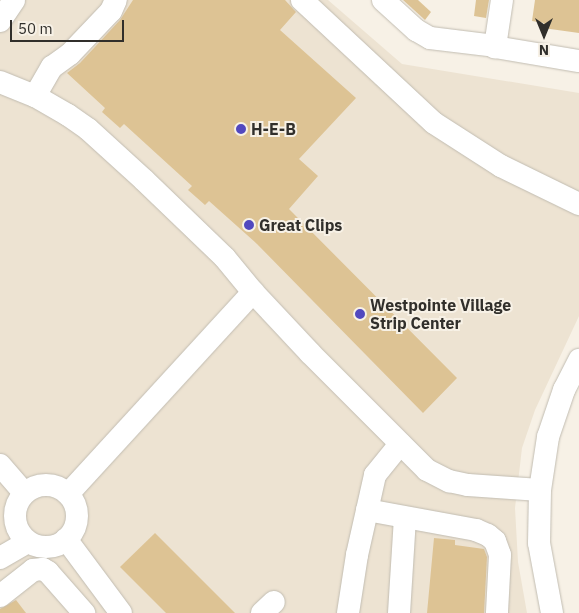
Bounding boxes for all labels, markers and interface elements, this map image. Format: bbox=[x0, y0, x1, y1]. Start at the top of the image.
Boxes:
scale bar bbox=[12, 10, 126, 42]
north arrow bbox=[519, 10, 569, 60]
text: 50 m bbox=[18, 19, 53, 38]
text: N bbox=[539, 41, 549, 59]
place label: H-E-B bbox=[251, 119, 296, 139]
marker: H-E-B bbox=[235, 123, 247, 135]
place label: Great Clips bbox=[259, 215, 342, 235]
marker: Great Clips bbox=[243, 219, 255, 231]
place label: Westpointe Village Strip Center bbox=[370, 295, 511, 333]
marker: Westpointe Village Strip Center bbox=[354, 308, 366, 320]

